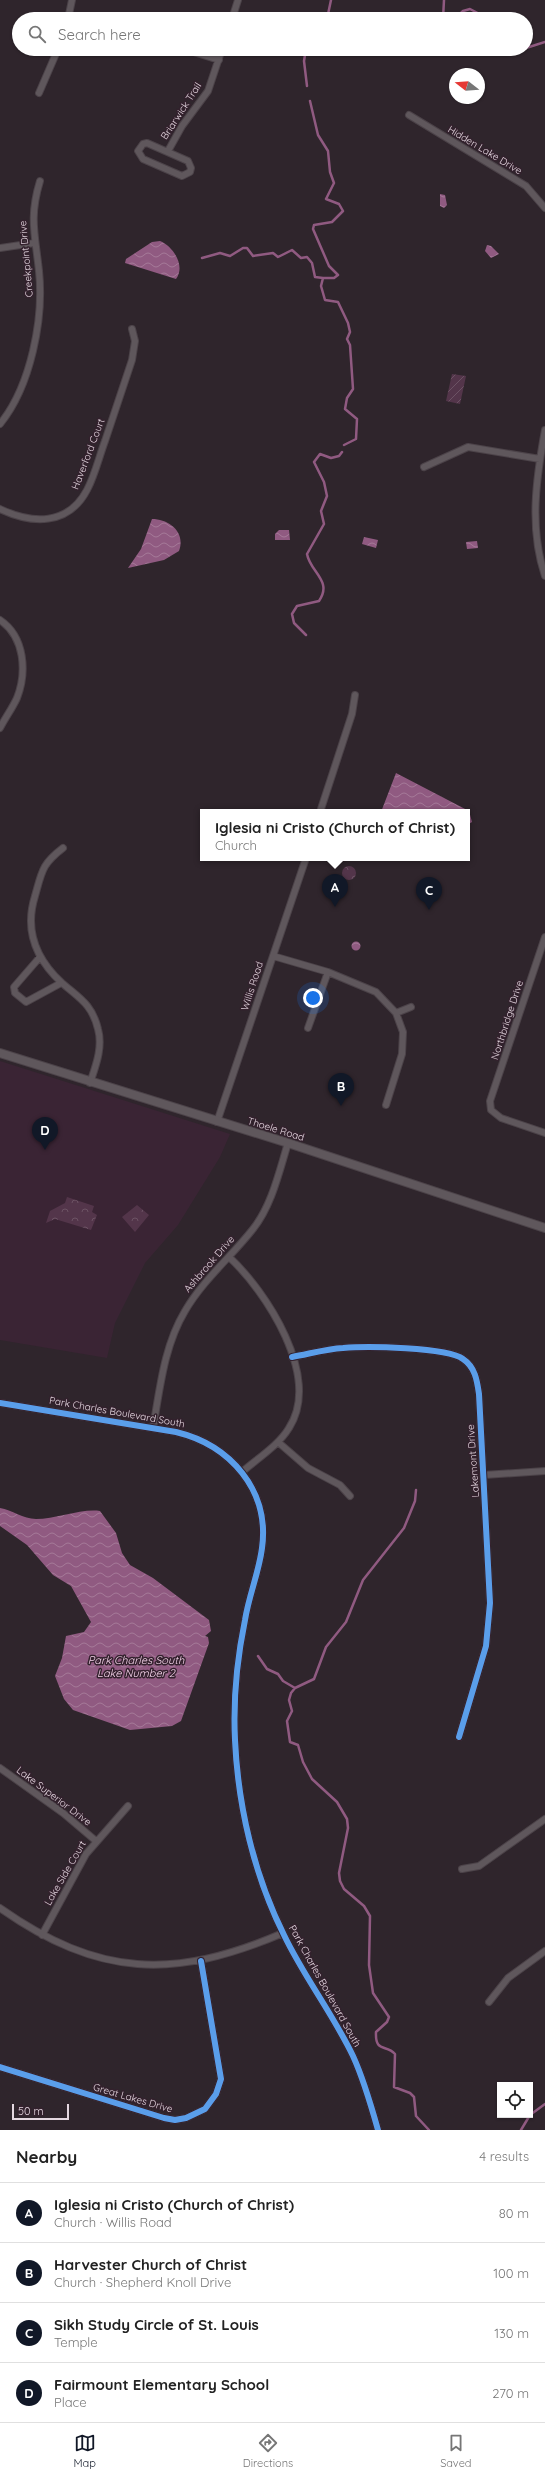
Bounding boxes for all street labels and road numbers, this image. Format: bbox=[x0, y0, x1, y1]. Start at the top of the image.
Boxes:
street label: Briarwick Trail bbox=[158, 80, 204, 142]
street label: Hidden Lake Drive bbox=[445, 123, 525, 178]
street label: Creekpoint Drive bbox=[16, 220, 36, 298]
street label: Haverford Court bbox=[68, 416, 108, 491]
street label: Willis Road bbox=[238, 960, 266, 1012]
street label: Northbridge Drive bbox=[488, 978, 526, 1061]
street label: Thoele Road bbox=[246, 1114, 306, 1144]
street label: Ashbrook Drive bbox=[181, 1233, 237, 1295]
street label: Park Charles Boulevard South bbox=[48, 1394, 186, 1430]
street label: Lakemont Drive bbox=[464, 1424, 482, 1498]
street label: Lake Superior Drive bbox=[14, 1764, 94, 1829]
street label: Lake Side Court bbox=[41, 1838, 89, 1908]
street label: Park Charles Boulevard South bbox=[286, 1923, 364, 2049]
street label: Great Lakes Drive bbox=[92, 2080, 175, 2116]

